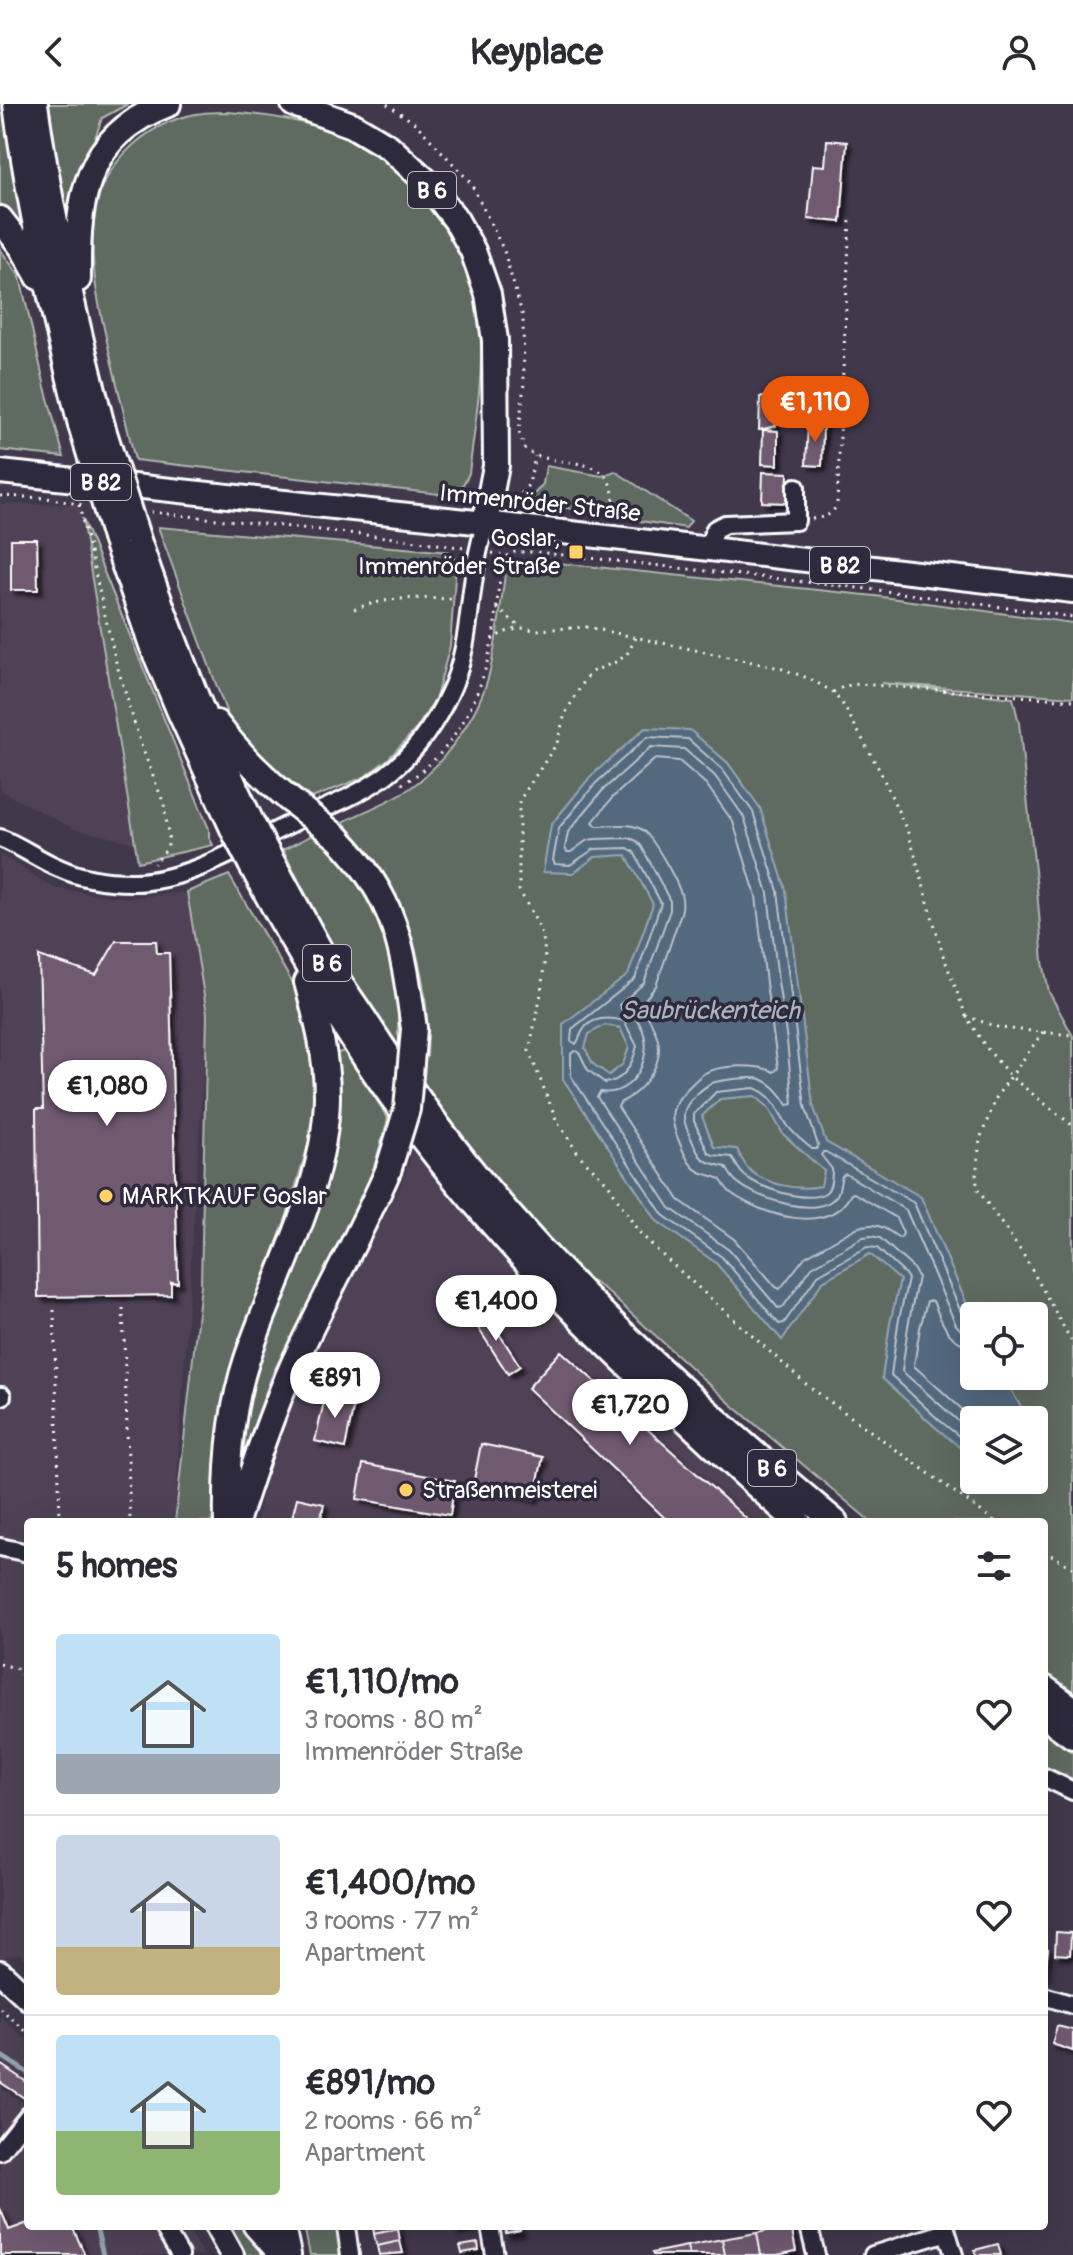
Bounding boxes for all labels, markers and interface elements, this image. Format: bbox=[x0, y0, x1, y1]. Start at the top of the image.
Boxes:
icon: back bbox=[32, 30, 76, 74]
text: Keyplace bbox=[470, 30, 603, 75]
icon: person bbox=[997, 30, 1041, 74]
road number: B 6 bbox=[408, 172, 456, 208]
pin: €1,110 bbox=[750, 376, 880, 444]
text: €1,110 bbox=[779, 386, 851, 418]
road number: B 82 bbox=[71, 464, 131, 500]
street label: Immenröder Straße bbox=[438, 479, 642, 528]
place label: Goslar, Immenröder Straße bbox=[358, 524, 560, 581]
marker: Goslar, Immenröder Straße bbox=[567, 543, 585, 561]
road number: B 82 bbox=[810, 547, 870, 583]
road number: B 6 bbox=[303, 945, 351, 981]
water label: Saubrückenteich bbox=[620, 995, 802, 1027]
pin: €1,080 bbox=[42, 1060, 172, 1128]
text: €1,080 bbox=[66, 1070, 148, 1102]
place label: MARKTKAUF Goslar bbox=[122, 1182, 328, 1211]
marker: MARKTKAUF Goslar bbox=[97, 1187, 115, 1205]
pin: €1,400 bbox=[431, 1275, 561, 1343]
text: €1,400 bbox=[454, 1285, 538, 1317]
map controls bbox=[960, 1302, 1048, 1494]
button: locate bbox=[960, 1302, 1048, 1390]
pin: €891 bbox=[288, 1352, 382, 1420]
text: €891 bbox=[308, 1362, 362, 1394]
pin: €1,720 bbox=[565, 1379, 695, 1447]
text: €1,720 bbox=[590, 1389, 670, 1421]
button: layers bbox=[960, 1406, 1048, 1494]
road number: B 6 bbox=[748, 1450, 796, 1486]
place label: Straßenmeisterei bbox=[422, 1476, 597, 1505]
marker: Straßenmeisterei bbox=[397, 1481, 415, 1499]
icon: filters bbox=[972, 1544, 1016, 1588]
text: 5 homes bbox=[56, 1545, 177, 1588]
text: €1,110/mo bbox=[304, 1661, 459, 1704]
icon: home bbox=[120, 1666, 216, 1762]
icon: heart bbox=[972, 1692, 1016, 1736]
text: 3 rooms · 80 m² bbox=[304, 1704, 483, 1736]
text: Immenröder Straße bbox=[304, 1736, 523, 1768]
text: €1,400/mo bbox=[304, 1862, 475, 1905]
icon: home bbox=[120, 1867, 216, 1963]
icon: heart bbox=[972, 1893, 1016, 1937]
text: 3 rooms · 77 m² bbox=[304, 1905, 479, 1937]
text: Apartment bbox=[304, 1937, 425, 1969]
text: €891/mo bbox=[304, 2062, 435, 2105]
icon: home bbox=[120, 2067, 216, 2163]
icon: heart bbox=[972, 2093, 1016, 2137]
text: 2 rooms · 66 m² bbox=[304, 2105, 482, 2137]
text: Apartment bbox=[304, 2137, 425, 2169]

